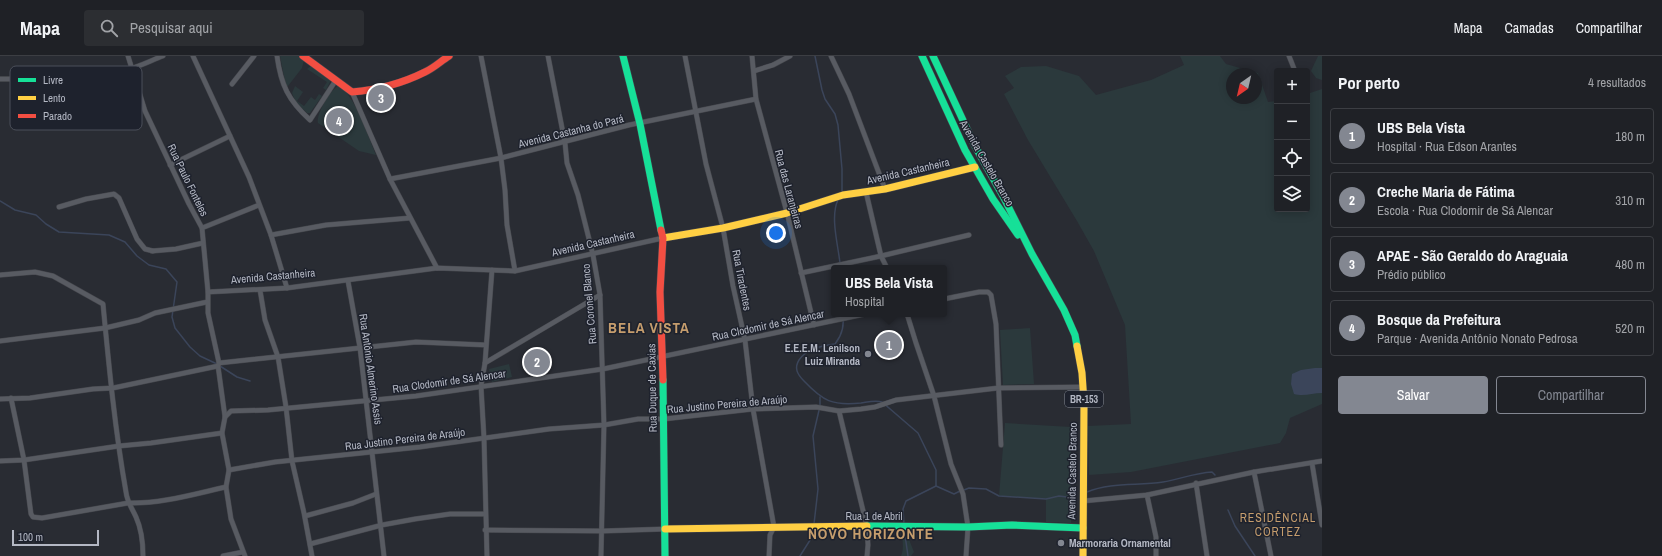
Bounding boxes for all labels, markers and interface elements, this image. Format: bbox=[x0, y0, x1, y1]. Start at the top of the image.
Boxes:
search box bbox=[84, 10, 364, 46]
text: Mapa bbox=[20, 15, 60, 41]
icon: search bbox=[98, 17, 120, 39]
text: Pesquisar aqui bbox=[130, 17, 213, 38]
text: Mapa bbox=[1454, 19, 1483, 37]
text: Camadas bbox=[1505, 19, 1554, 37]
text: Compartilhar bbox=[1576, 19, 1642, 37]
legend bbox=[10, 66, 142, 130]
north arrow bbox=[1226, 68, 1262, 104]
map controls bbox=[1274, 68, 1310, 212]
button: + bbox=[1274, 68, 1310, 104]
text: Por perto bbox=[1338, 71, 1400, 94]
text: Livre bbox=[43, 73, 63, 87]
text: 4 resultados bbox=[1588, 74, 1646, 91]
pin: 3 bbox=[368, 83, 394, 113]
text: Lento bbox=[43, 91, 66, 105]
button: − bbox=[1274, 104, 1310, 140]
pin: 4 bbox=[326, 106, 352, 136]
text: Parado bbox=[43, 109, 72, 123]
street label: Avenida Castanha do Pará bbox=[516, 111, 625, 151]
street label: Avenida Castelo Branco bbox=[956, 117, 1017, 209]
text: UBS Bela Vista bbox=[1377, 117, 1465, 138]
text: 1 bbox=[1349, 128, 1355, 145]
text: 180 m bbox=[1615, 128, 1645, 145]
text: Hospital · Rua Edson Arantes bbox=[1377, 138, 1517, 155]
button: locate bbox=[1274, 140, 1310, 176]
street label: Rua Paulo Fonteles bbox=[164, 142, 212, 219]
street label: Rua das Laranjeiras bbox=[772, 148, 806, 231]
street label: Avenida Castanheira bbox=[864, 155, 951, 188]
button: layers bbox=[1274, 176, 1310, 212]
text: Creche Maria de Fátima bbox=[1377, 181, 1515, 202]
text: 2 bbox=[1349, 192, 1355, 209]
text: 310 m bbox=[1615, 192, 1645, 209]
text: Escola · Rua Clodomir de Sá Alencar bbox=[1377, 202, 1553, 219]
your location bbox=[766, 223, 786, 243]
street label: Avenida Castanheira bbox=[549, 227, 636, 260]
text: APAE - São Geraldo do Araguaia bbox=[1377, 245, 1568, 266]
street label: Rua Tiradentes bbox=[729, 248, 755, 312]
text: 3 bbox=[1349, 256, 1355, 273]
text: 480 m bbox=[1615, 256, 1645, 273]
street label: Rua Coronel Blanco bbox=[579, 263, 599, 345]
street label: Avenida Castanheira bbox=[229, 265, 316, 287]
popup bbox=[831, 265, 947, 317]
text: Prédio público bbox=[1377, 266, 1446, 283]
text: UBS Bela Vista bbox=[845, 272, 933, 293]
text: Hospital bbox=[845, 293, 884, 310]
street label: Rua Clodomir de Sá Alencar bbox=[711, 306, 825, 344]
text: Bosque da Prefeitura bbox=[1377, 309, 1501, 330]
street label: Rua Antônio Almerino Assis bbox=[356, 313, 386, 426]
district label: BELA VISTA bbox=[608, 317, 690, 338]
text: 4 bbox=[1349, 320, 1355, 337]
text: 520 m bbox=[1615, 320, 1645, 337]
pin: 1 bbox=[876, 330, 902, 360]
text: Parque · Avenida Antônio Nonato Pedrosa bbox=[1377, 330, 1578, 347]
place label: E.E.E.M. Lenilson Luiz Miranda bbox=[785, 341, 860, 368]
street label: Rua Duque de Caxias bbox=[644, 343, 660, 432]
pin: 2 bbox=[524, 347, 550, 377]
marker: E.E.E.M. Lenilson Luiz Miranda bbox=[863, 349, 873, 359]
street label: Rua Clodomir de Sá Alencar bbox=[391, 366, 507, 396]
button: Salvar bbox=[1338, 376, 1488, 414]
button: Compartilhar bbox=[1496, 376, 1646, 414]
road number: BR-153 bbox=[1065, 391, 1103, 407]
street label: Rua Justino Pereira de Araújo bbox=[666, 392, 788, 416]
street label: Avenida Castelo Branco bbox=[1064, 422, 1080, 521]
street label: Rua Justino Pereira de Araújo bbox=[344, 425, 466, 453]
street label: Rua 1 de Abril bbox=[845, 509, 903, 523]
district label: RESIDÊNCIAL CORTEZ bbox=[1240, 510, 1316, 540]
district label: NOVO HORIZONTE bbox=[808, 523, 934, 544]
scale bar bbox=[12, 528, 99, 547]
text: 100 m bbox=[18, 530, 43, 544]
place label: Marmoraria Ornamental bbox=[1069, 536, 1171, 550]
marker: Marmoraria Ornamental bbox=[1056, 538, 1066, 548]

